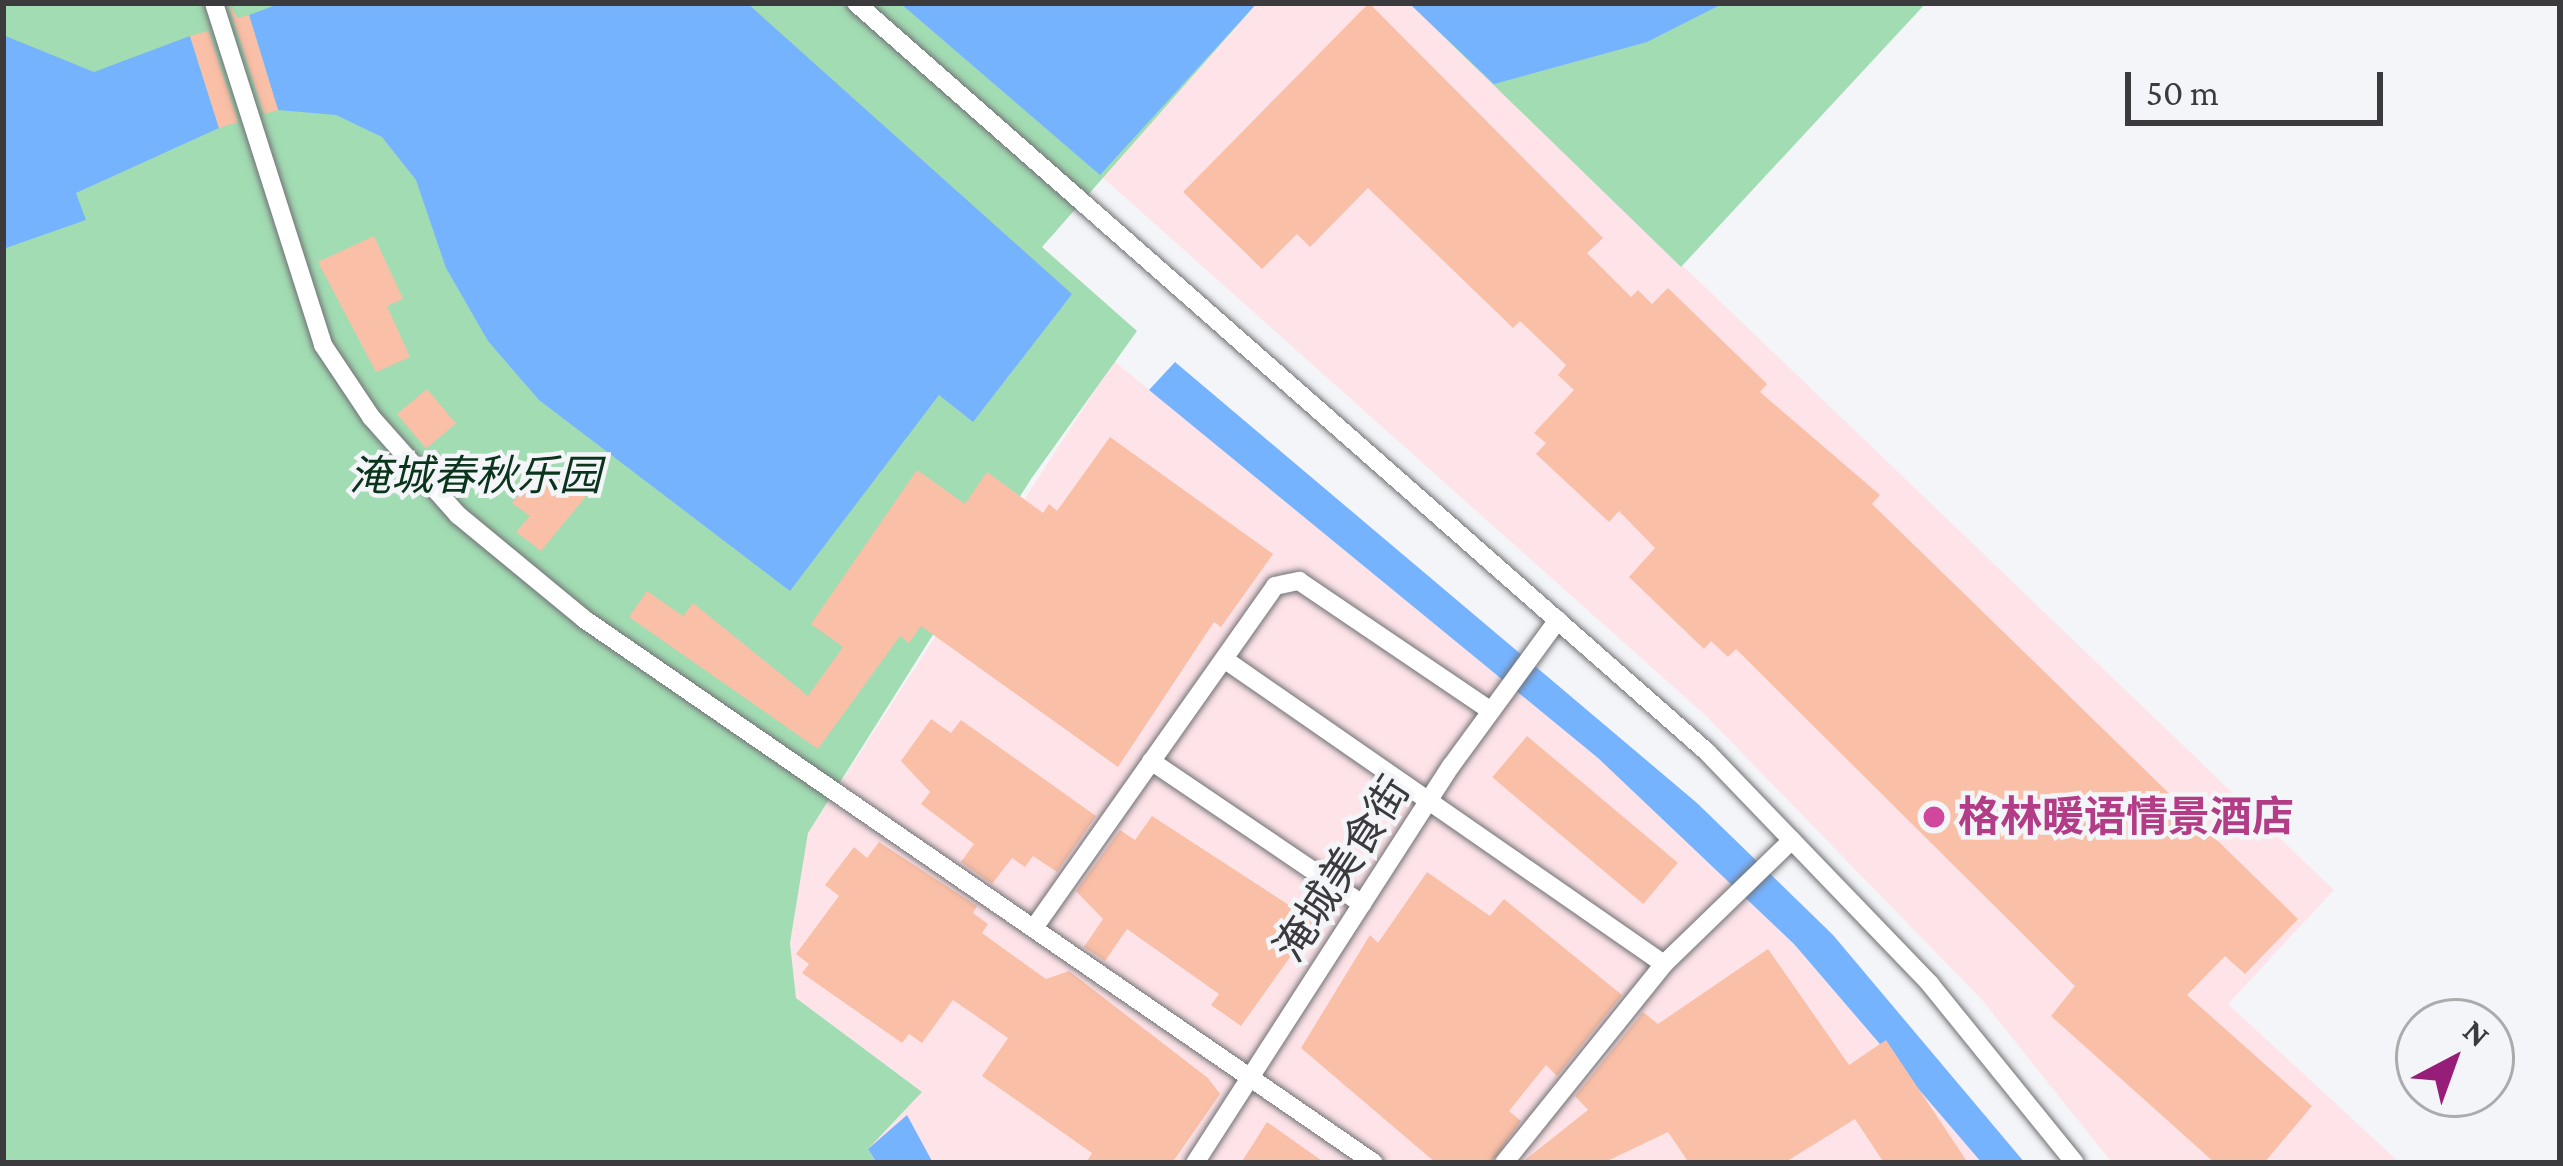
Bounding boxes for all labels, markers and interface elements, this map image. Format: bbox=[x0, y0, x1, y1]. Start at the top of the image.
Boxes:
scale bar bbox=[2131, 48, 2389, 122]
text: 50 m bbox=[2146, 73, 2219, 113]
park label: 淹城春秋乐园 bbox=[349, 451, 601, 501]
street label: 淹城美食街 bbox=[1264, 767, 1420, 971]
place label: 格林暖语情景酒店 bbox=[1958, 792, 2294, 842]
marker: 格林暖语情景酒店 bbox=[1921, 804, 1947, 830]
north arrow bbox=[2395, 998, 2515, 1118]
text: N bbox=[2456, 1011, 2498, 1054]

